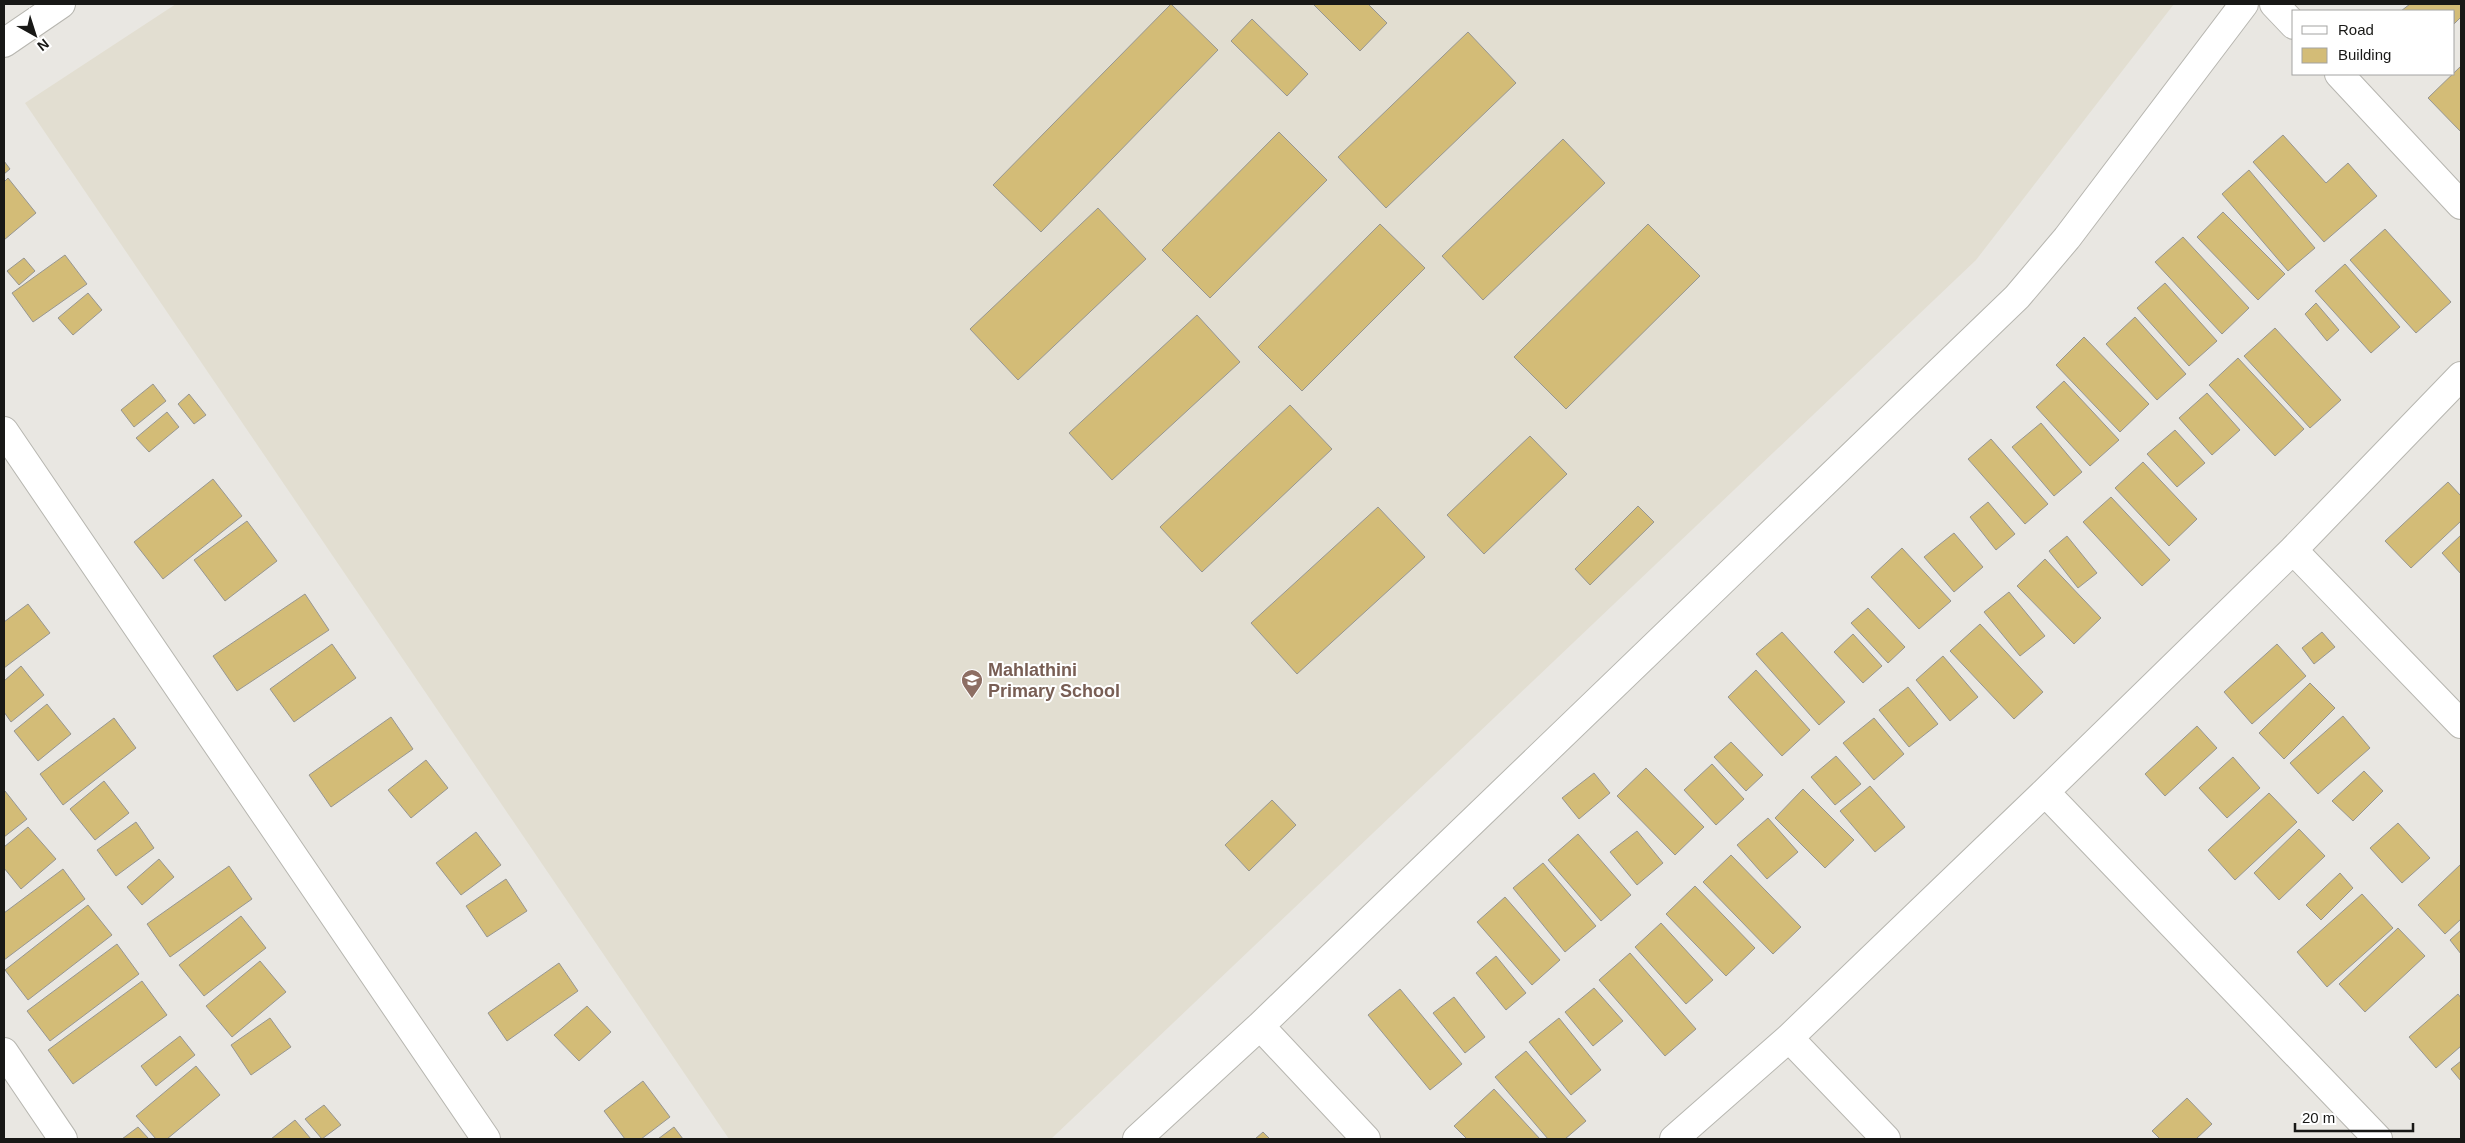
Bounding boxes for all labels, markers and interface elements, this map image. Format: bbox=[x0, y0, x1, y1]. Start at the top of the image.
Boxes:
north arrow bbox=[10, 10, 60, 60]
legend bbox=[2292, 10, 2455, 75]
text: Road bbox=[2338, 21, 2374, 38]
text: N bbox=[34, 36, 52, 55]
text: Building bbox=[2338, 46, 2391, 63]
place label: Mahlathini Primary School bbox=[988, 660, 1120, 701]
school or university icon: Mahlathini Primary School bbox=[960, 668, 984, 699]
scale bar bbox=[2295, 1100, 2412, 1132]
text: 20 m bbox=[2302, 1109, 2335, 1126]

